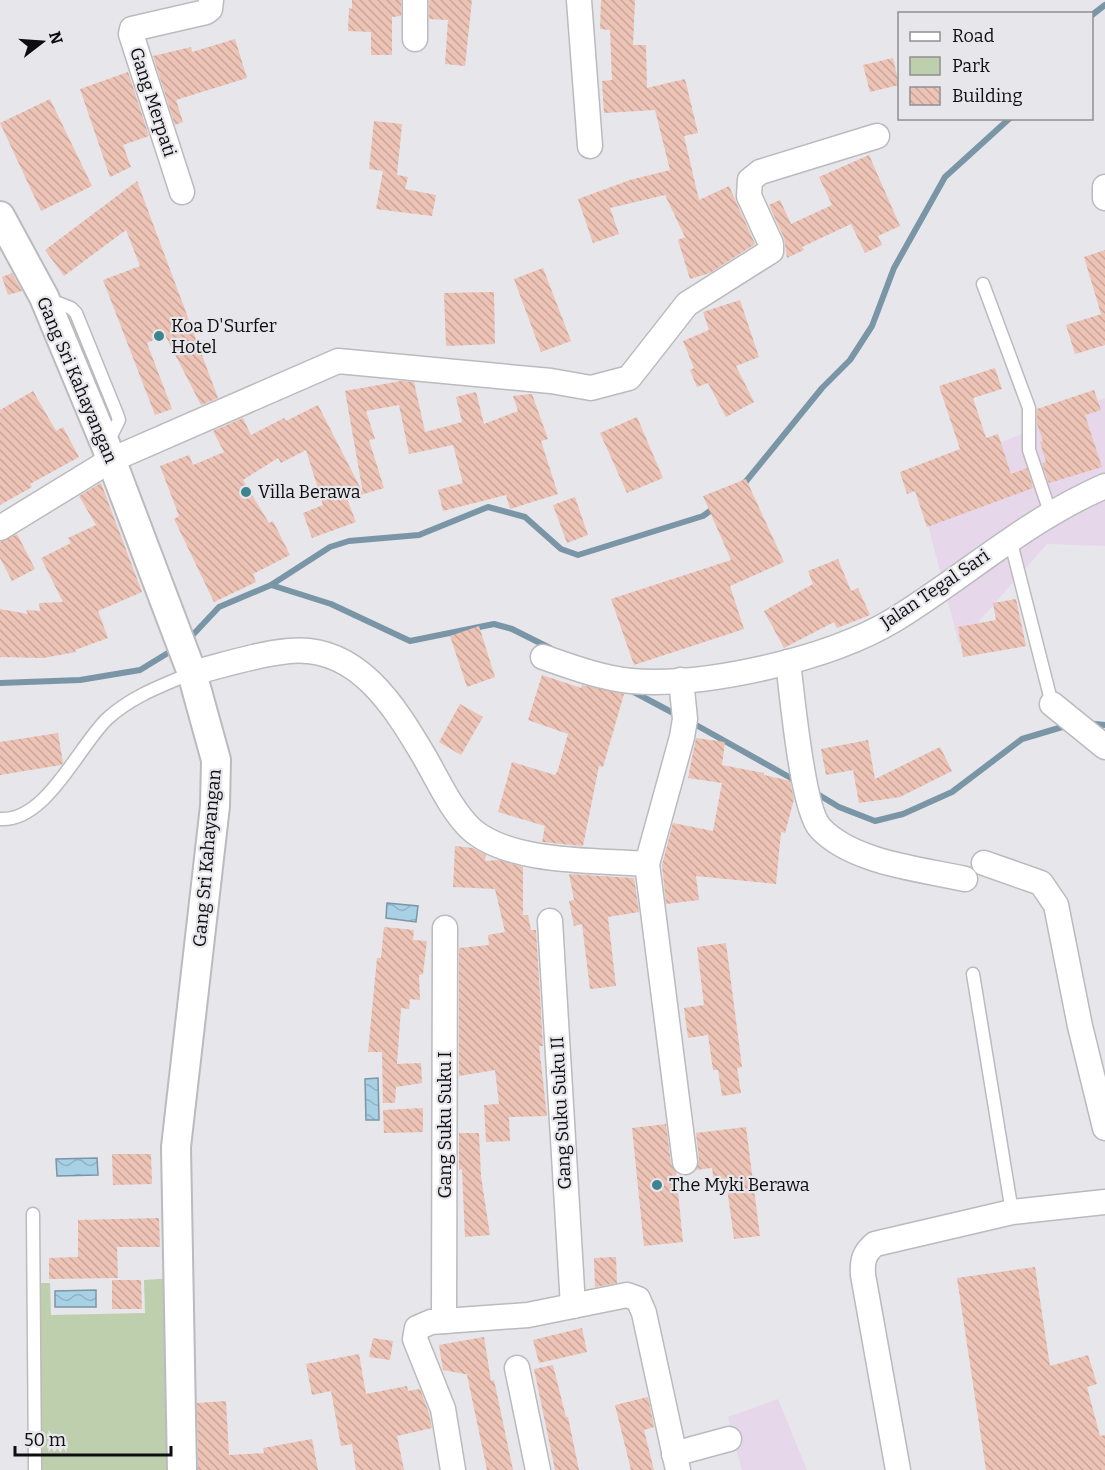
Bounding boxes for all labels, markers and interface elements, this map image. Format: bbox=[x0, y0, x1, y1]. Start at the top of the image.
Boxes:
north arrow bbox=[12, 12, 72, 72]
legend bbox=[898, 12, 1093, 120]
text: Road bbox=[952, 25, 995, 47]
text: N bbox=[45, 29, 67, 46]
street label: Gang Merpati bbox=[125, 45, 181, 159]
text: Park bbox=[952, 55, 991, 77]
text: Building bbox=[952, 85, 1023, 107]
street label: Gang Sri Kahayangan bbox=[32, 293, 122, 467]
place label: Koa D'Surfer Hotel bbox=[171, 315, 277, 358]
marker: Koa D'Surfer Hotel bbox=[152, 329, 166, 343]
place label: Villa Berawa bbox=[258, 481, 361, 503]
marker: Villa Berawa bbox=[239, 485, 253, 499]
street label: Jalan Tegal Sari bbox=[876, 545, 994, 634]
street label: Gang Sri Kahayangan bbox=[188, 767, 226, 948]
street label: Gang Suku Suku II bbox=[546, 1036, 576, 1190]
street label: Gang Suku Suku I bbox=[434, 1051, 456, 1199]
place label: The Myki Berawa bbox=[669, 1174, 810, 1196]
marker: The Myki Berawa bbox=[650, 1178, 664, 1192]
scale bar bbox=[15, 1419, 171, 1457]
text: 50 m bbox=[24, 1429, 66, 1451]

